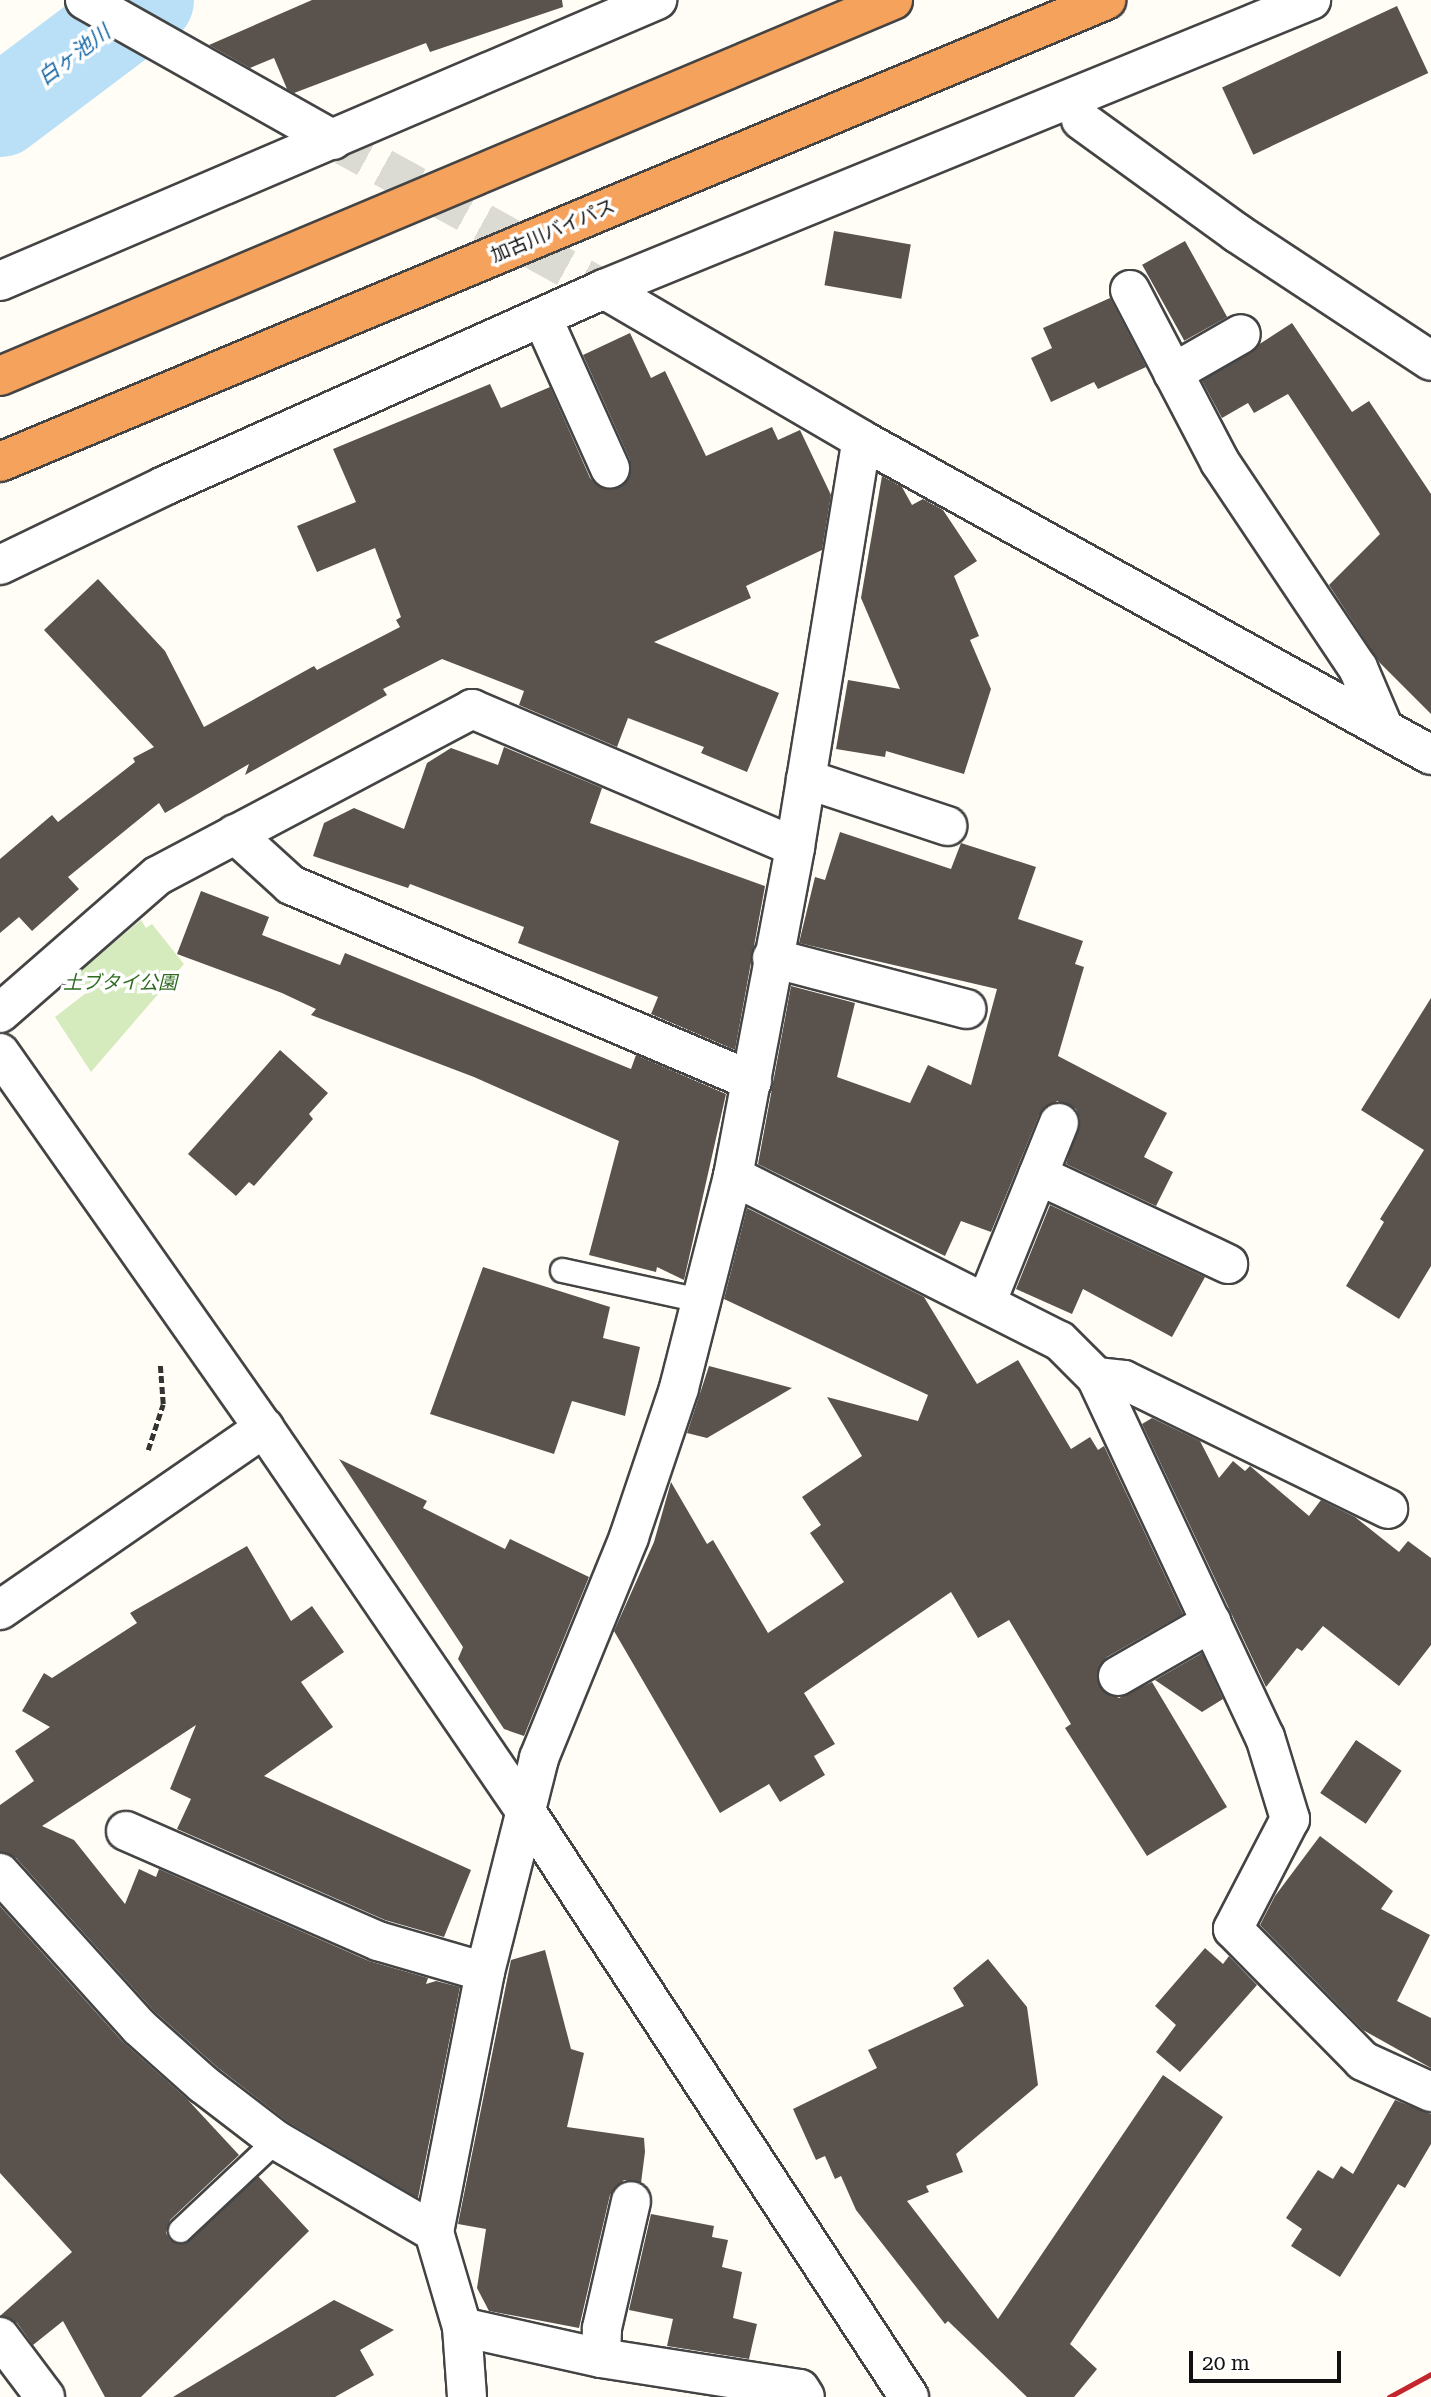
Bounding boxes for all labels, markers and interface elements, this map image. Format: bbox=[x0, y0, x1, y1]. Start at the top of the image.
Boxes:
water label: 白ヶ池川 bbox=[33, 20, 115, 90]
street label: 加古川バイパス bbox=[487, 195, 619, 267]
park label: 土ブタイ公園 bbox=[63, 972, 177, 994]
scale bar bbox=[1193, 2338, 1345, 2382]
text: 20 m bbox=[1202, 2351, 1250, 2375]

